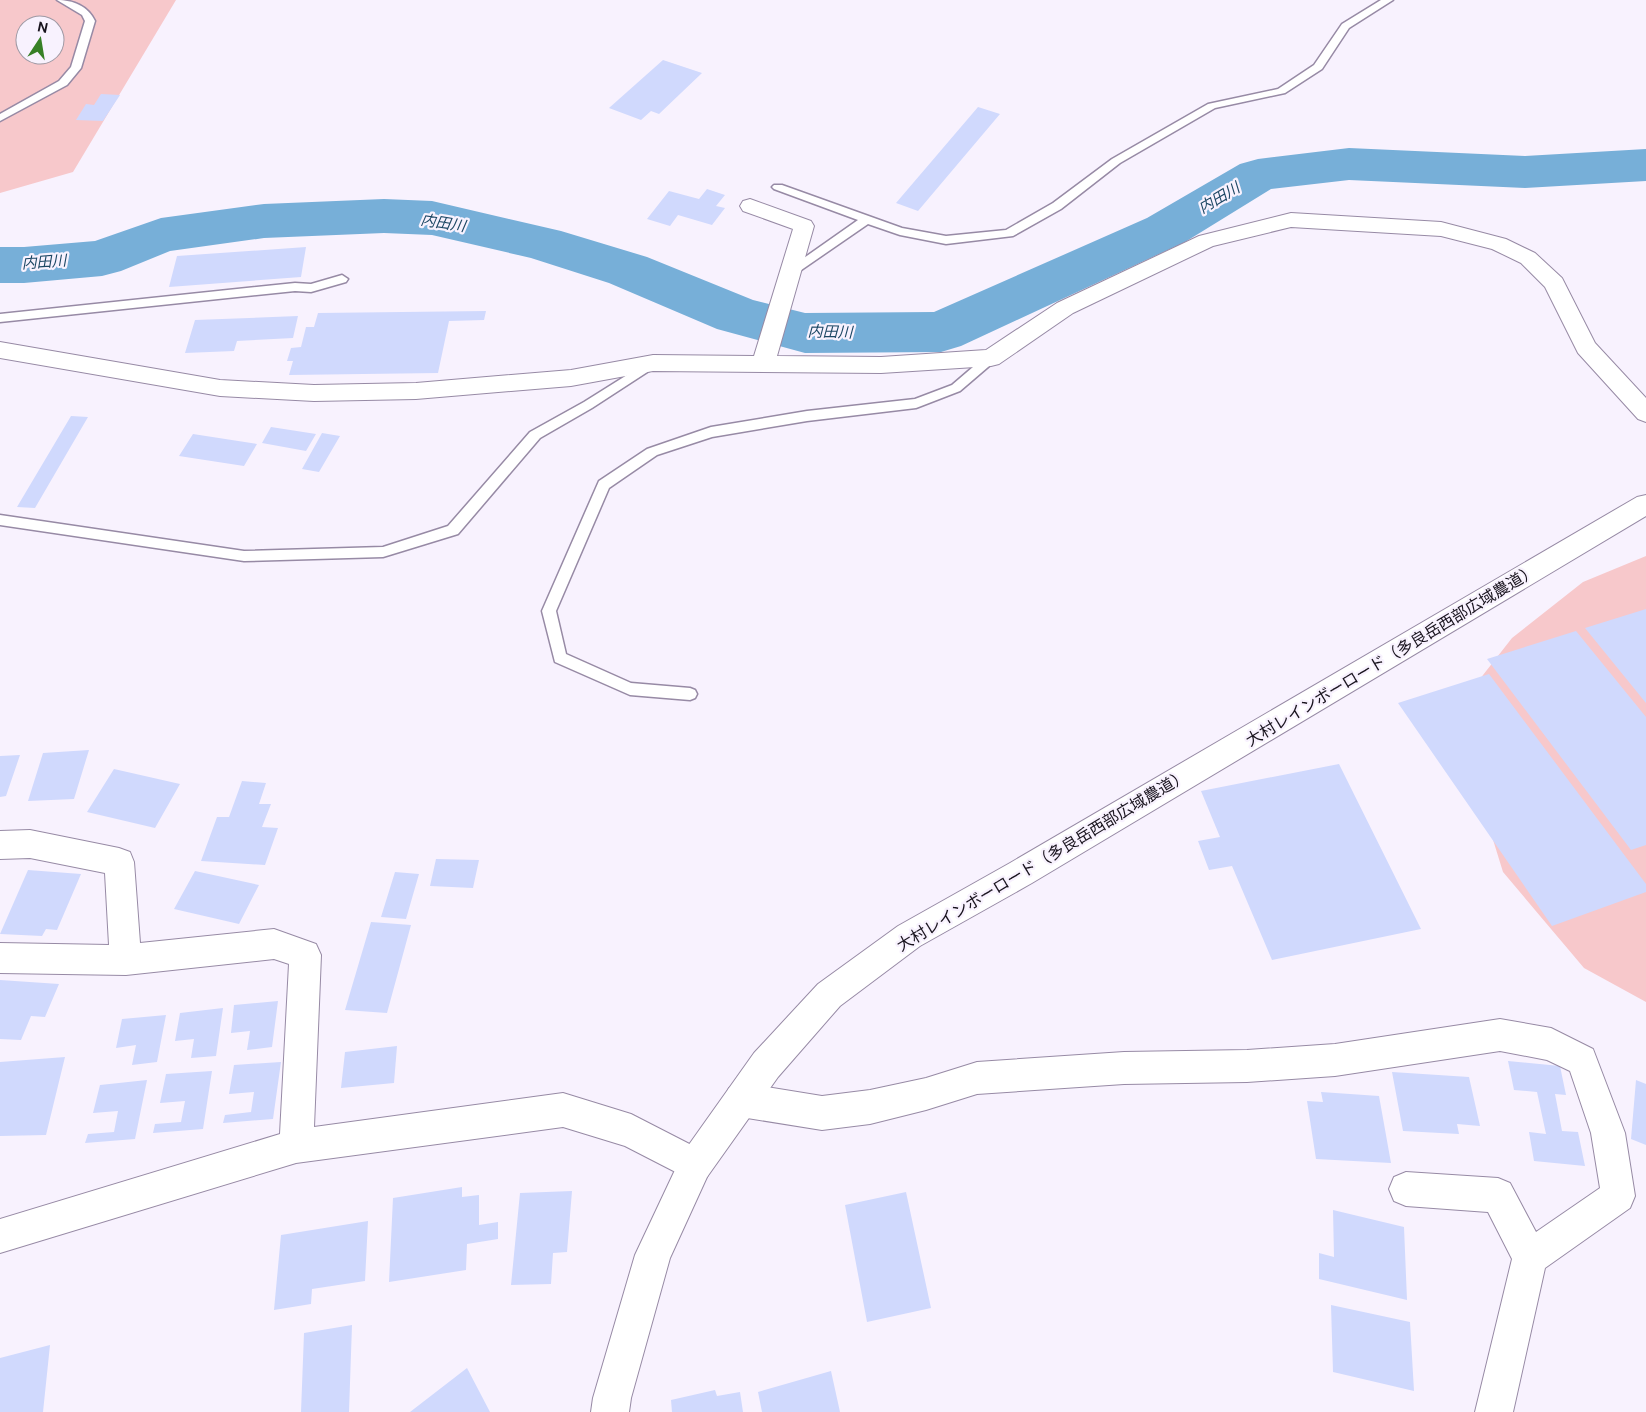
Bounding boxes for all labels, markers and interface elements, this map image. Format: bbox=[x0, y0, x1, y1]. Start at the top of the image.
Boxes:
north arrow bbox=[15, 15, 65, 65]
text: N bbox=[36, 17, 50, 37]
water label: 内田川 bbox=[1195, 177, 1245, 218]
water label: 内田川 bbox=[419, 210, 469, 237]
water label: 内田川 bbox=[21, 250, 69, 274]
water label: 内田川 bbox=[807, 322, 855, 342]
street label: 大村レインボーロード（多良岳西部広域農道） bbox=[1242, 560, 1541, 751]
street label: 大村レインボーロード（多良岳西部広域農道） bbox=[893, 765, 1192, 956]

